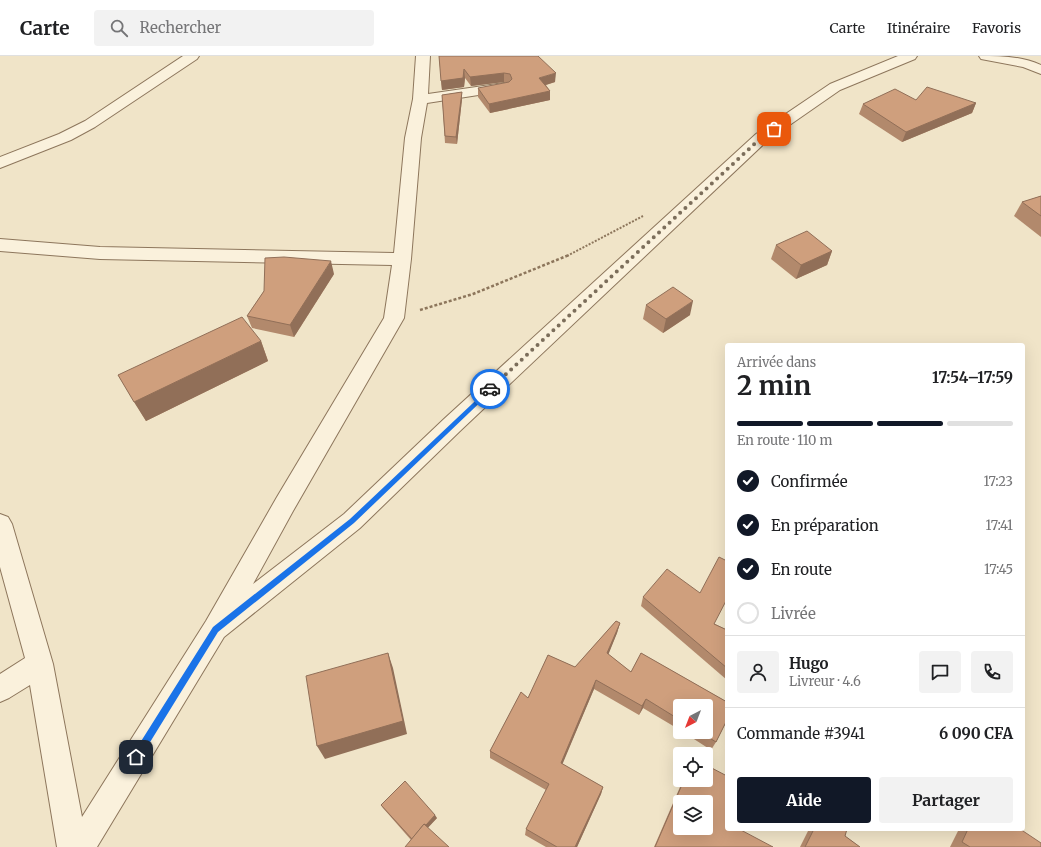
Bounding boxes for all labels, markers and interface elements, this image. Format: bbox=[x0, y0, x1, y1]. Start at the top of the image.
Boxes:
search box bbox=[94, 10, 374, 46]
text: Carte bbox=[20, 16, 70, 40]
icon: search bbox=[108, 17, 130, 39]
text: Rechercher bbox=[140, 18, 221, 37]
text: Carte bbox=[830, 19, 865, 37]
text: Itinéraire bbox=[887, 19, 950, 37]
text: Favoris bbox=[972, 19, 1021, 37]
pin bbox=[757, 112, 791, 146]
icon: bag bbox=[763, 118, 785, 140]
text: Arrivée dans bbox=[737, 354, 816, 371]
text: 17:54–17:59 bbox=[932, 368, 1013, 387]
courier bbox=[470, 369, 510, 409]
text: 2 min bbox=[737, 369, 811, 402]
icon: car bbox=[479, 378, 501, 400]
text: En route · 110 m bbox=[737, 432, 832, 449]
icon: check bbox=[737, 470, 759, 492]
text: Confirmée bbox=[771, 472, 848, 491]
text: 17:23 bbox=[983, 473, 1013, 490]
icon: check bbox=[737, 514, 759, 536]
text: En préparation bbox=[771, 516, 879, 535]
text: 17:41 bbox=[986, 517, 1013, 534]
icon: check bbox=[737, 558, 759, 580]
text: En route bbox=[771, 560, 832, 579]
text: 17:45 bbox=[984, 561, 1013, 578]
text: Livrée bbox=[771, 604, 816, 623]
button: person bbox=[737, 651, 779, 693]
button: chat bbox=[919, 651, 961, 693]
button: phone bbox=[971, 651, 1013, 693]
text: Hugo bbox=[789, 654, 829, 673]
text: Livreur · 4.6 bbox=[789, 673, 861, 690]
north arrow bbox=[673, 699, 713, 739]
map controls bbox=[673, 699, 713, 835]
text: Commande #3941 bbox=[737, 724, 865, 743]
text: 6 090 CFA bbox=[939, 724, 1013, 743]
pin bbox=[119, 740, 153, 774]
icon: home bbox=[125, 746, 147, 768]
button: locate bbox=[673, 747, 713, 787]
button: Aide bbox=[737, 777, 871, 823]
button: Partager bbox=[879, 777, 1013, 823]
button: layers bbox=[673, 795, 713, 835]

